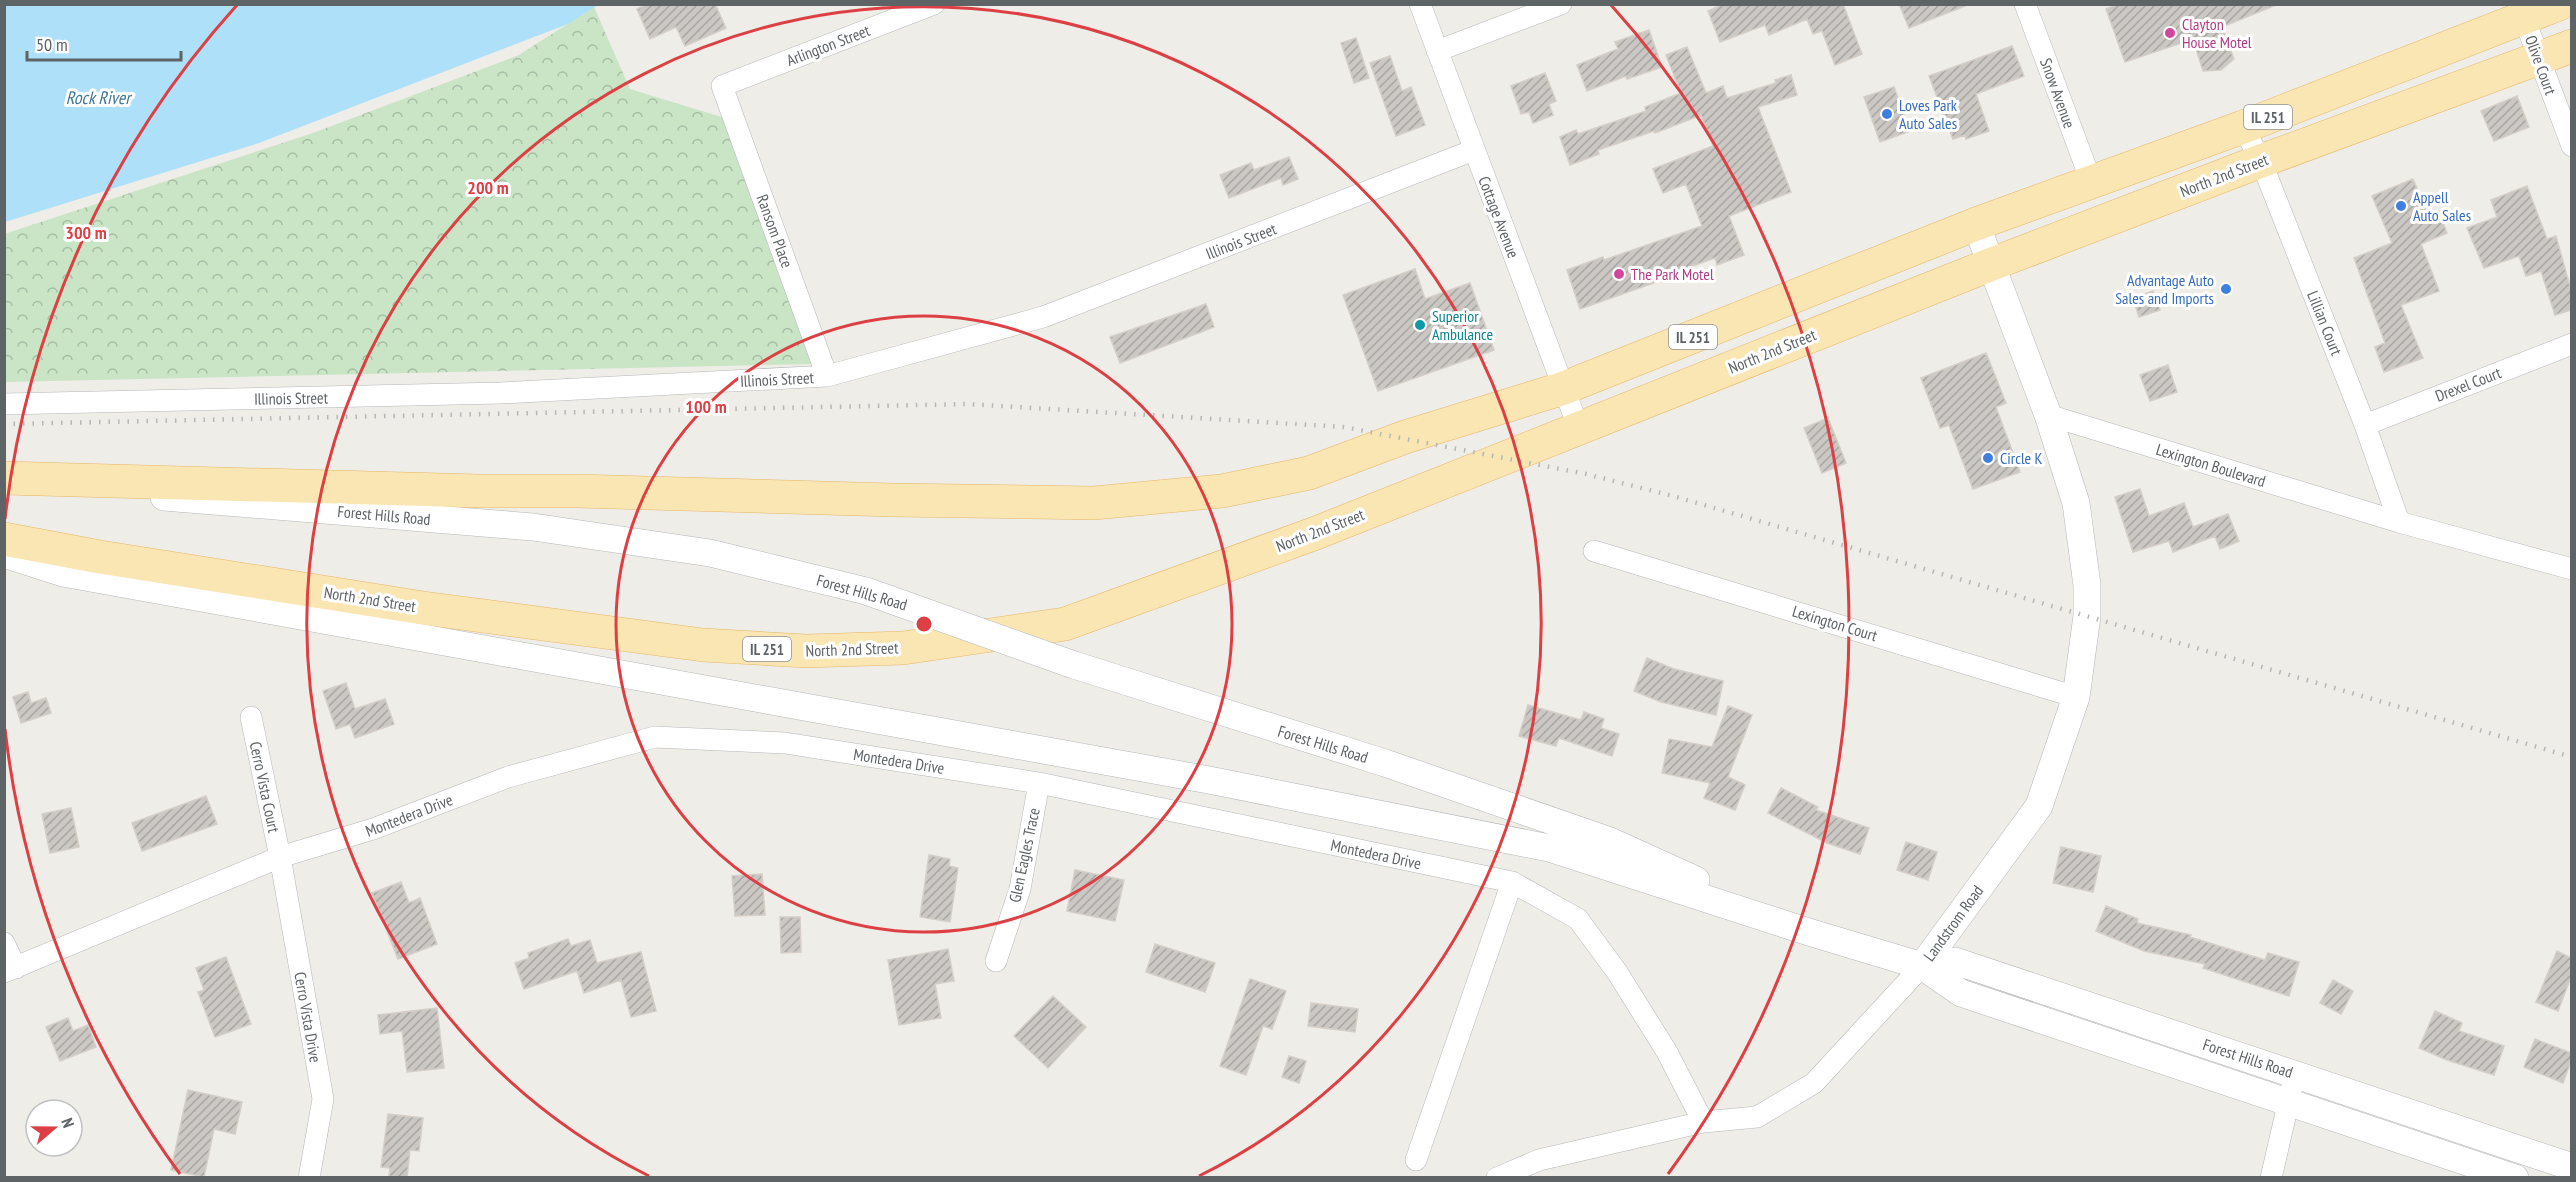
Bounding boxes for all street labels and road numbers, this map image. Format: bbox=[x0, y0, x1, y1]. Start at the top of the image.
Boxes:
street label: Arlington Street bbox=[783, 20, 873, 70]
street label: Olive Court bbox=[2521, 32, 2561, 98]
street label: Snow Avenue bbox=[2036, 55, 2080, 131]
road number: IL 251 bbox=[2244, 105, 2292, 129]
street label: North 2nd Street bbox=[2177, 149, 2271, 201]
street label: Cottage Avenue bbox=[1474, 173, 1524, 261]
street label: Ransom Place bbox=[753, 192, 797, 270]
street label: Illinois Street bbox=[1203, 218, 1280, 264]
street label: Lillian Court bbox=[2303, 288, 2347, 359]
street label: North 2nd Street bbox=[1725, 324, 1819, 378]
road number: IL 251 bbox=[1669, 325, 1717, 349]
street label: Drexel Court bbox=[2432, 362, 2504, 406]
street label: Illinois Street bbox=[740, 367, 815, 391]
street label: Illinois Street bbox=[254, 387, 329, 409]
street label: Lexington Boulevard bbox=[2154, 439, 2268, 491]
street label: Forest Hills Road bbox=[337, 501, 431, 529]
street label: North 2nd Street bbox=[1273, 504, 1367, 556]
street label: Forest Hills Road bbox=[814, 570, 910, 614]
street label: North 2nd Street bbox=[323, 582, 418, 616]
street label: Lexington Court bbox=[1790, 601, 1880, 646]
road number: IL 251 bbox=[743, 637, 791, 661]
street label: North 2nd Street bbox=[805, 637, 899, 661]
street label: Forest Hills Road bbox=[1275, 721, 1371, 767]
street label: Cerro Vista Court bbox=[246, 740, 285, 835]
street label: Montedera Drive bbox=[852, 744, 946, 778]
street label: Montedera Drive bbox=[363, 789, 455, 841]
street label: Glen Eagles Trace bbox=[1004, 806, 1044, 904]
street label: Montedera Drive bbox=[1329, 835, 1423, 873]
street label: Landstrom Road bbox=[1919, 881, 1987, 965]
street label: Cerro Vista Drive bbox=[290, 970, 326, 1064]
street label: Forest Hills Road bbox=[2201, 1034, 2296, 1082]

